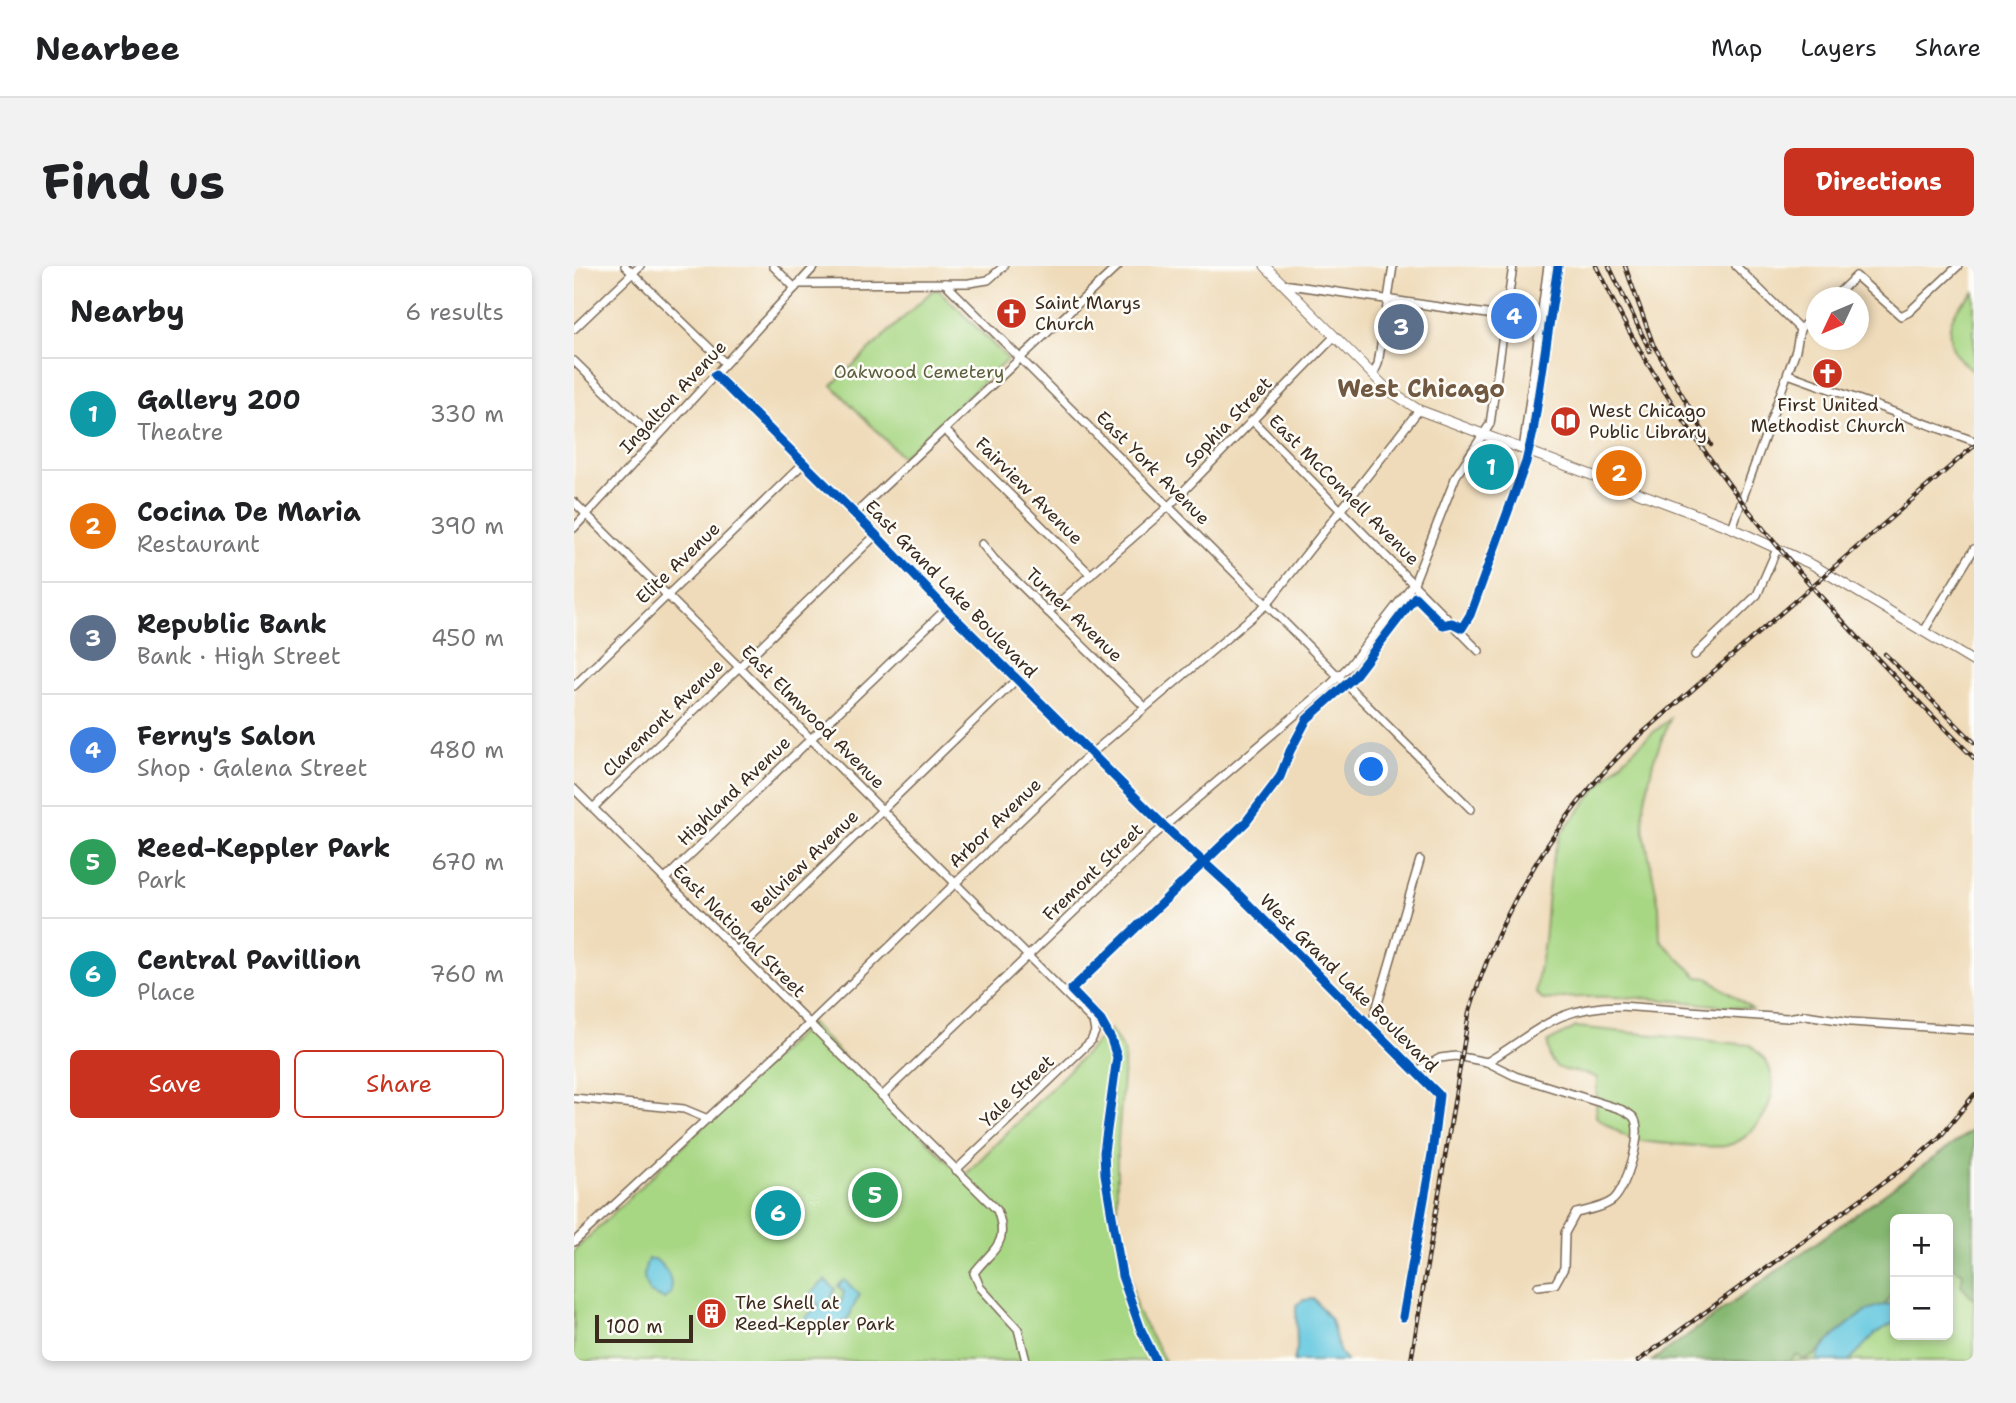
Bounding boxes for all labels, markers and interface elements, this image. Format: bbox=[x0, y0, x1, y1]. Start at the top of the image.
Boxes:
text: Nearbee bbox=[35, 26, 180, 71]
text: Map bbox=[1711, 32, 1762, 64]
text: Layers bbox=[1800, 32, 1877, 64]
text: Share bbox=[1915, 32, 1981, 64]
button: Directions bbox=[1784, 148, 1974, 216]
text: Find us bbox=[42, 149, 225, 215]
north arrow bbox=[1806, 287, 1869, 350]
pin: 4 bbox=[1491, 290, 1537, 342]
text: Nearby bbox=[70, 291, 185, 332]
place label: Saint Marys Church bbox=[1035, 291, 1141, 336]
church icon: Saint Marys Church bbox=[995, 296, 1029, 330]
text: 6 results bbox=[405, 297, 504, 327]
pin: 3 bbox=[1378, 301, 1424, 353]
street label: Ingalton Avenue bbox=[614, 335, 732, 459]
church icon: First United Methodist Church bbox=[1811, 357, 1845, 391]
park label: Oakwood Cemetery bbox=[834, 360, 1004, 384]
street label: Sophia Street bbox=[1179, 372, 1277, 472]
district label: West Chicago bbox=[1337, 373, 1505, 405]
text: Gallery 200 bbox=[137, 382, 301, 417]
place label: First United Methodist Church bbox=[1751, 393, 1905, 438]
text: 1 bbox=[88, 399, 98, 429]
text: 330 m bbox=[430, 399, 504, 429]
place label: West Chicago Public Library bbox=[1589, 399, 1707, 444]
library icon: West Chicago Public Library bbox=[1549, 404, 1583, 438]
street label: East York Avenue bbox=[1091, 406, 1215, 530]
street label: East McConnell Avenue bbox=[1263, 409, 1425, 571]
text: Theatre bbox=[137, 417, 224, 447]
street label: Fairview Avenue bbox=[970, 432, 1088, 550]
pin: 1 bbox=[1468, 441, 1514, 493]
pin: 2 bbox=[1596, 447, 1642, 499]
text: Cocina De Maria bbox=[137, 494, 361, 529]
street label: East Grand Lake Boulevard bbox=[859, 495, 1043, 683]
text: 2 bbox=[85, 511, 101, 541]
text: 390 m bbox=[430, 511, 504, 541]
street label: Elite Avenue bbox=[631, 517, 725, 609]
text: Restaurant bbox=[137, 529, 260, 559]
street label: Turner Avenue bbox=[1020, 563, 1128, 667]
text: Republic Bank bbox=[137, 606, 327, 641]
text: 3 bbox=[85, 623, 101, 653]
text: 450 m bbox=[431, 623, 504, 653]
street label: East Elmwood Avenue bbox=[736, 640, 890, 794]
text: Bank · High Street bbox=[137, 641, 341, 671]
street label: Claremont Avenue bbox=[597, 654, 729, 782]
text: Ferny's Salon bbox=[137, 718, 316, 753]
street label: Highland Avenue bbox=[672, 731, 796, 851]
text: 4 bbox=[85, 735, 101, 765]
text: 480 m bbox=[429, 735, 504, 765]
your location bbox=[1354, 752, 1388, 786]
text: Shop · Galena Street bbox=[137, 753, 368, 783]
street label: Arbor Avenue bbox=[943, 773, 1047, 873]
street label: Bellview Avenue bbox=[746, 805, 864, 919]
street label: Fremont Street bbox=[1038, 818, 1148, 926]
text: Reed-Keppler Park bbox=[137, 830, 390, 865]
text: 5 bbox=[86, 847, 100, 877]
text: 670 m bbox=[431, 847, 504, 877]
street label: East National Street bbox=[667, 859, 811, 1003]
text: Park bbox=[137, 865, 186, 895]
street label: West Grand Lake Boulevard bbox=[1255, 889, 1443, 1077]
text: Central Pavillion bbox=[137, 942, 361, 977]
text: 6 bbox=[85, 959, 101, 989]
text: 760 m bbox=[430, 959, 504, 989]
text: Place bbox=[137, 977, 196, 1007]
street label: Yale Street bbox=[975, 1049, 1059, 1132]
button: Save bbox=[70, 1050, 280, 1118]
button: Share bbox=[294, 1050, 504, 1118]
pin: 5 bbox=[852, 1169, 898, 1221]
pin: 6 bbox=[755, 1187, 801, 1239]
map controls bbox=[1890, 1214, 1953, 1340]
button: + bbox=[1890, 1214, 1953, 1277]
button: − bbox=[1890, 1277, 1953, 1340]
place label: The Shell at Reed-Keppler Park bbox=[735, 1291, 895, 1336]
building icon: The Shell at Reed-Keppler Park bbox=[695, 1296, 729, 1330]
scale bar bbox=[595, 1312, 693, 1344]
text: 100 m bbox=[606, 1314, 663, 1339]

